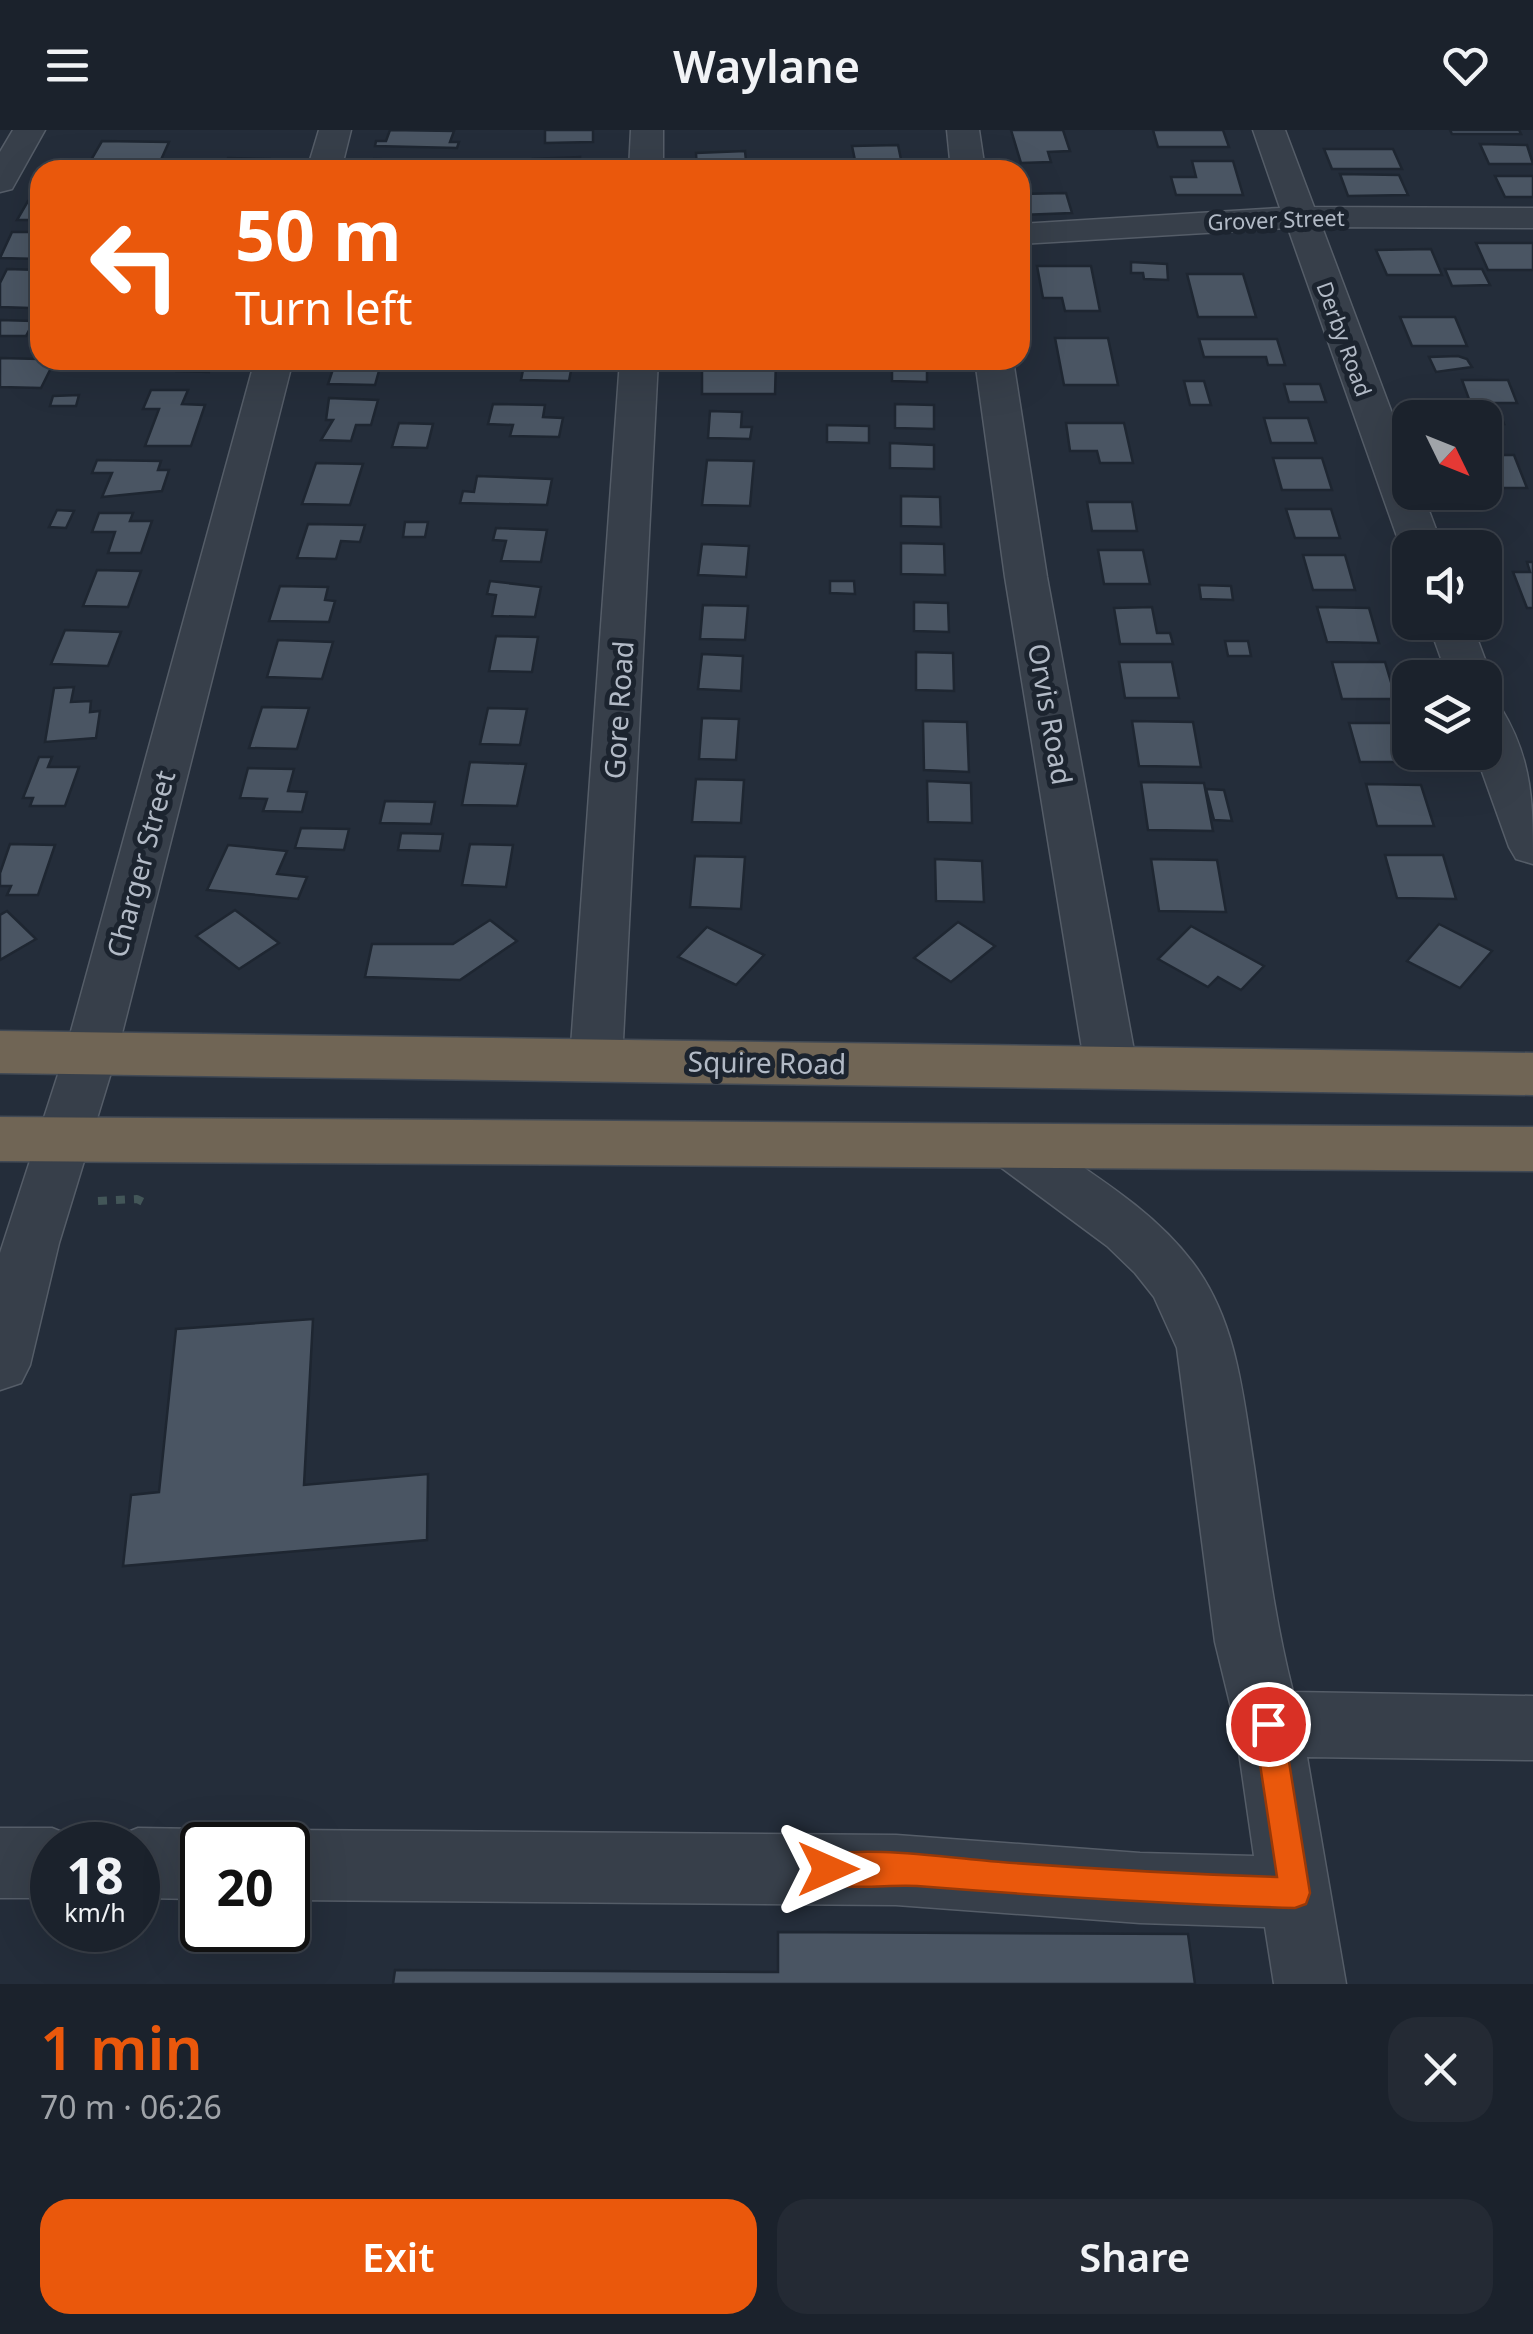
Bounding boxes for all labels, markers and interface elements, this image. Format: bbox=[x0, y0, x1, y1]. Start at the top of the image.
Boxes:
text: Waylane bbox=[673, 35, 860, 96]
icon: menu bbox=[40, 38, 95, 93]
icon: heart bbox=[1438, 38, 1493, 93]
text: 50 m bbox=[235, 186, 402, 282]
icon: left bbox=[70, 200, 200, 330]
street label: Grover Street bbox=[1207, 202, 1345, 236]
text: Turn left bbox=[235, 277, 412, 338]
street label: Derby Road bbox=[1310, 277, 1380, 400]
north arrow bbox=[1392, 400, 1502, 510]
map controls bbox=[1392, 400, 1502, 770]
button: sound bbox=[1392, 530, 1502, 640]
street label: Gore Road bbox=[594, 639, 642, 780]
street label: Orvis Road bbox=[1020, 640, 1082, 787]
button: layers bbox=[1392, 660, 1502, 770]
street label: Charger Street bbox=[97, 766, 183, 961]
street label: Squire Road bbox=[687, 1042, 847, 1082]
pin bbox=[1226, 1682, 1311, 1767]
icon: arrive bbox=[1241, 1697, 1296, 1752]
position arrow bbox=[776, 1817, 880, 1921]
speed limit sign: 20 bbox=[180, 1822, 310, 1952]
text: 18 bbox=[66, 1841, 124, 1909]
text: km/h bbox=[64, 1895, 126, 1929]
text: 1 min bbox=[40, 2006, 203, 2088]
button: close bbox=[1388, 2017, 1493, 2122]
text: 70 m · 06:26 bbox=[40, 2085, 222, 2128]
button: Exit bbox=[40, 2199, 757, 2314]
button: Share bbox=[777, 2199, 1493, 2314]

